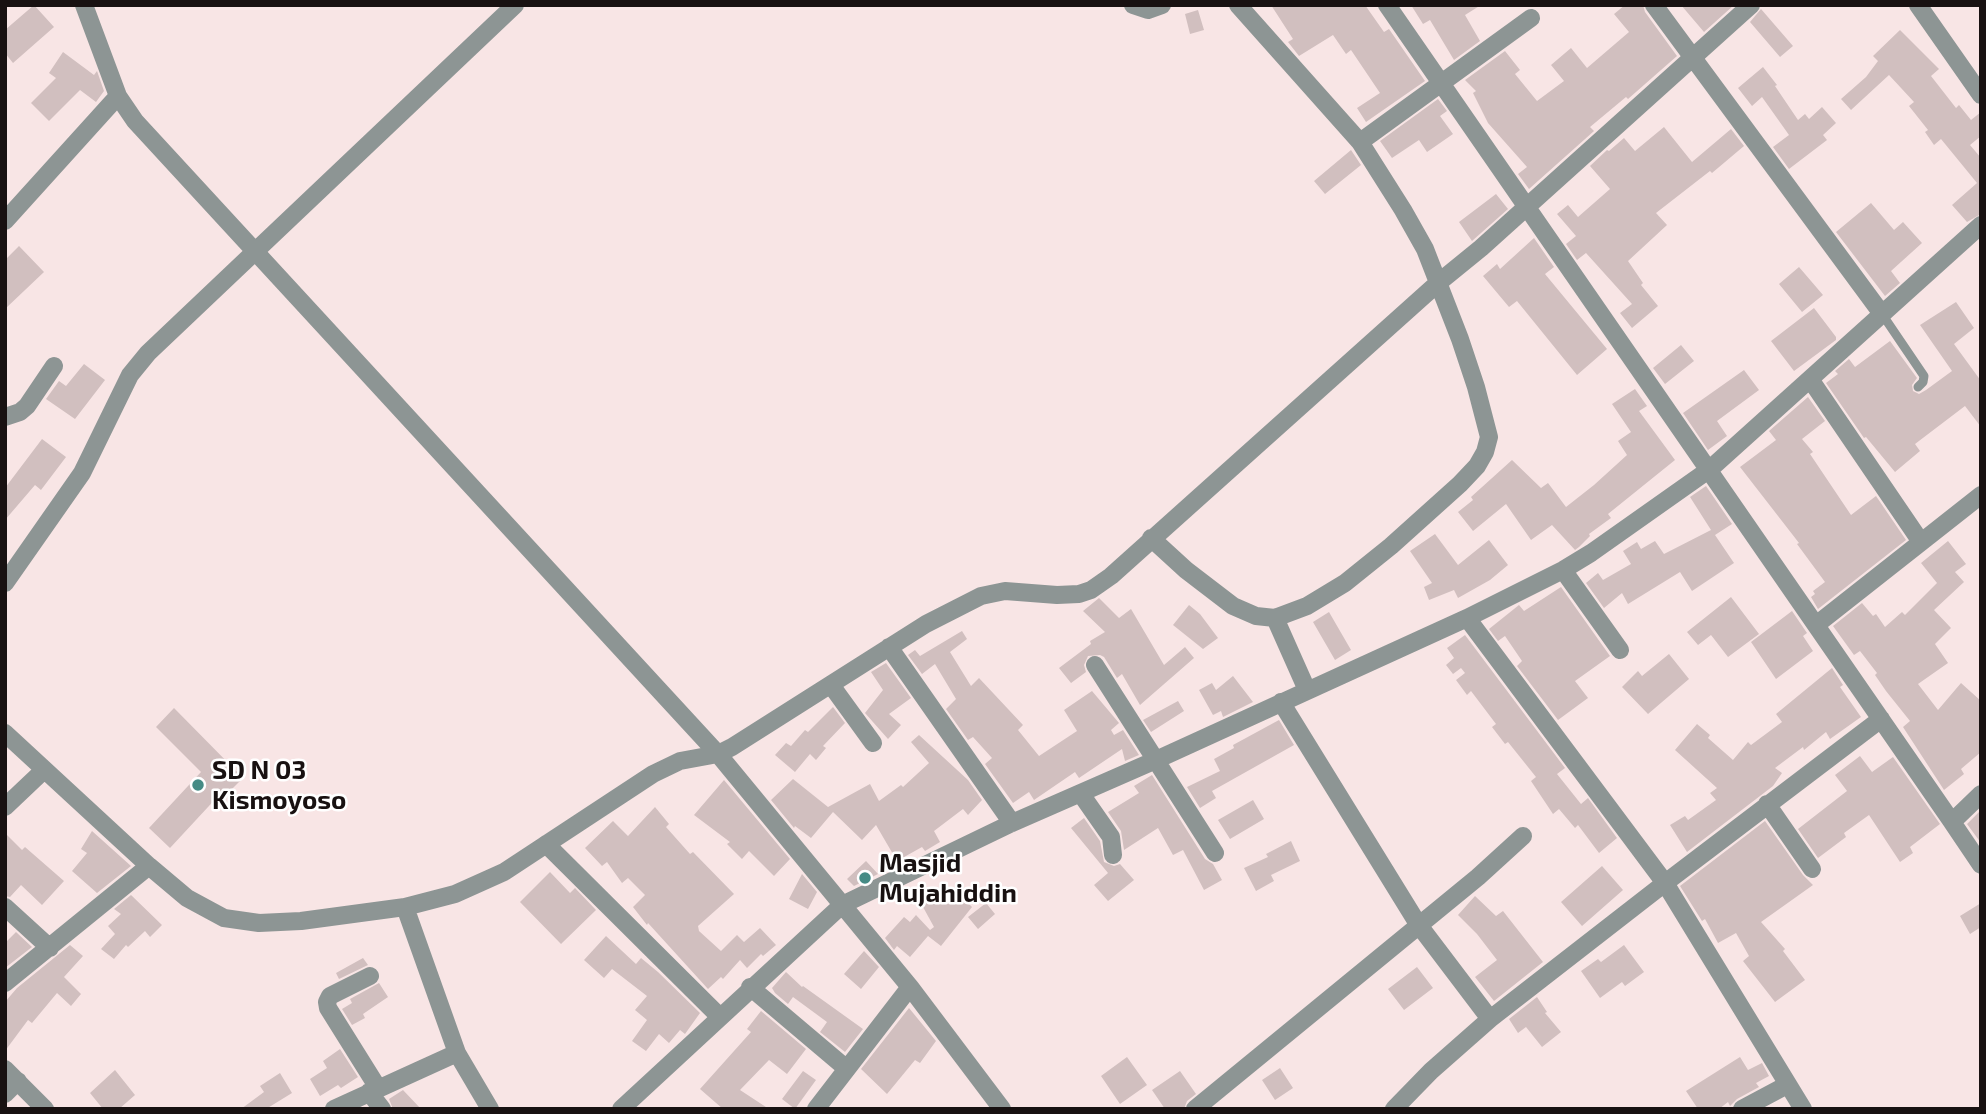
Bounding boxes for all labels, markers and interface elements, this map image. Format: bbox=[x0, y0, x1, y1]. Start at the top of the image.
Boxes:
place label: SD N 03 Kismoyoso bbox=[212, 754, 346, 816]
marker: SD N 03 Kismoyoso bbox=[190, 777, 206, 793]
place label: Masjid Mujahiddin bbox=[879, 847, 1017, 908]
marker: Masjid Mujahiddin bbox=[857, 870, 873, 886]

